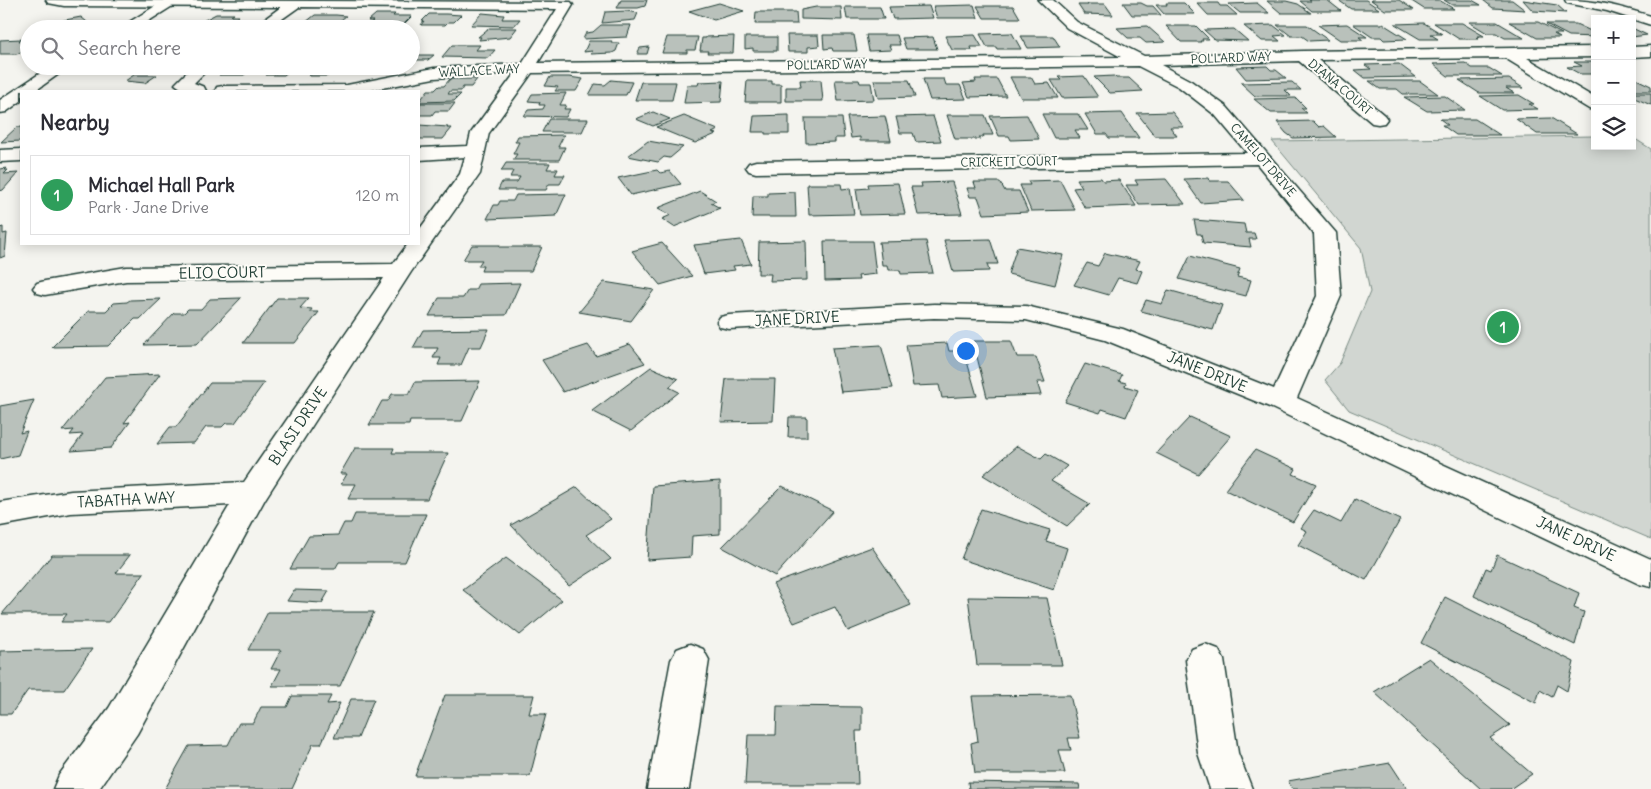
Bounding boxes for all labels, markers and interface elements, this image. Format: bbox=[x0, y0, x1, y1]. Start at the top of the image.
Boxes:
map controls bbox=[1591, 15, 1636, 150]
button: + bbox=[1591, 15, 1636, 60]
search box bbox=[20, 20, 420, 75]
icon: search bbox=[38, 34, 66, 62]
text: Search here bbox=[78, 36, 181, 60]
street label: POLLARD WAY bbox=[1190, 49, 1272, 66]
street label: POLLARD WAY bbox=[786, 56, 868, 73]
street label: DIANA COURT bbox=[1305, 56, 1375, 118]
button: − bbox=[1591, 60, 1636, 105]
street label: WALLACE WAY bbox=[438, 61, 520, 80]
button: layers bbox=[1591, 105, 1636, 150]
text: Nearby bbox=[40, 109, 110, 136]
street label: CAMELOT DRIVE bbox=[1227, 120, 1299, 199]
street label: CRICKETT COURT bbox=[960, 153, 1058, 170]
text: Michael Hall Park bbox=[88, 173, 235, 197]
text: 1 bbox=[54, 185, 60, 205]
text: 120 m bbox=[356, 185, 399, 205]
text: Park · Jane Drive bbox=[88, 197, 209, 217]
street label: ELIO COURT bbox=[178, 262, 266, 283]
street label: JANE DRIVE bbox=[754, 307, 840, 330]
pin: 1 bbox=[1487, 308, 1519, 346]
your location bbox=[953, 338, 979, 364]
street label: JANE DRIVE bbox=[1164, 347, 1250, 396]
street label: BLASI DRIVE bbox=[264, 383, 331, 469]
street label: TABATHA WAY bbox=[77, 487, 176, 512]
street label: JANE DRIVE bbox=[1534, 512, 1619, 565]

